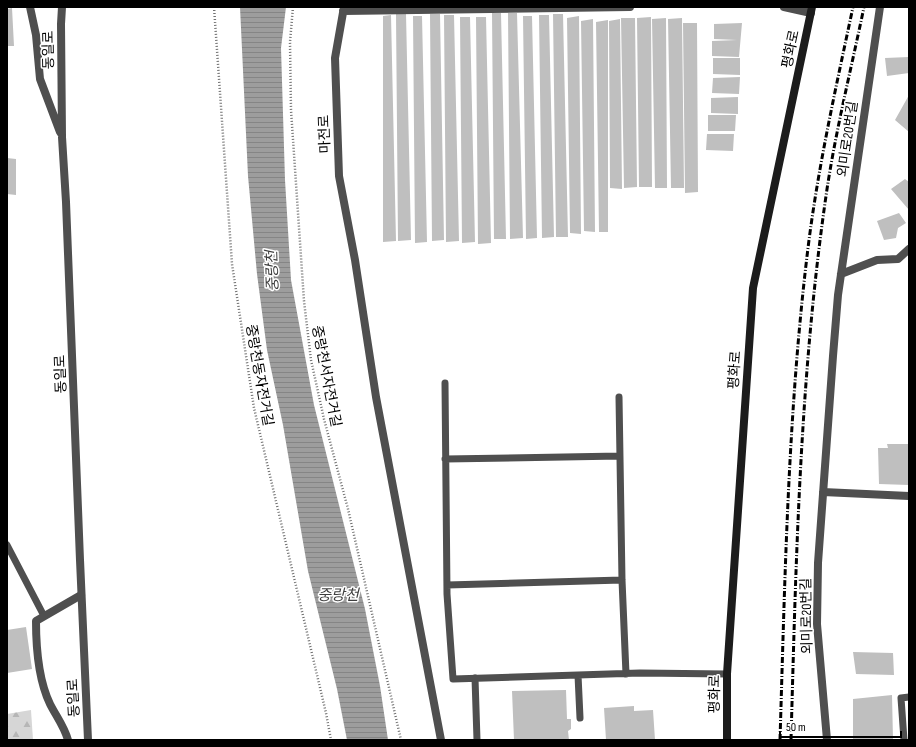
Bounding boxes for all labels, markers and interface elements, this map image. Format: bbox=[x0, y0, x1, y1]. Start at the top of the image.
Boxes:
street label: 평화로 bbox=[778, 28, 803, 70]
street label: 동일로 bbox=[40, 30, 57, 69]
street label: 외미로20번길 bbox=[834, 100, 861, 178]
street label: 마전로 bbox=[315, 114, 334, 154]
water label: 중랑천 bbox=[262, 248, 283, 292]
street label: 중랑천동자전거길 bbox=[242, 323, 277, 427]
street label: 중랑천서자전거길 bbox=[308, 324, 345, 428]
street label: 평화로 bbox=[725, 350, 744, 390]
street label: 동일로 bbox=[51, 354, 70, 394]
street label: 외미로20번길 bbox=[797, 578, 816, 654]
water label: 중랑천 bbox=[317, 586, 361, 605]
street label: 평화로 bbox=[706, 674, 723, 713]
street label: 동일로 bbox=[64, 678, 83, 718]
scale bar bbox=[780, 713, 901, 739]
text: 50 m bbox=[786, 720, 806, 735]

